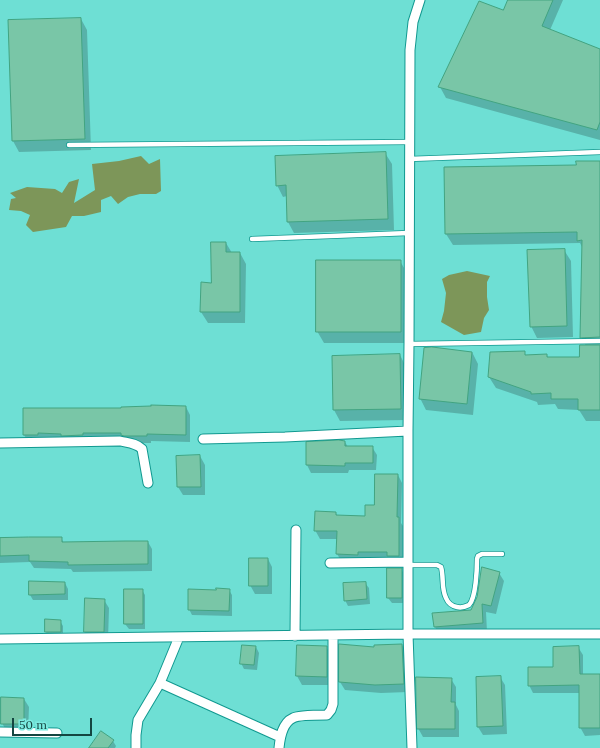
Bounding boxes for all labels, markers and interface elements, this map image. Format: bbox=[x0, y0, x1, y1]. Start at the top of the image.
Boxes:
scale bar bbox=[14, 710, 94, 736]
text: 50 m bbox=[19, 717, 47, 732]

